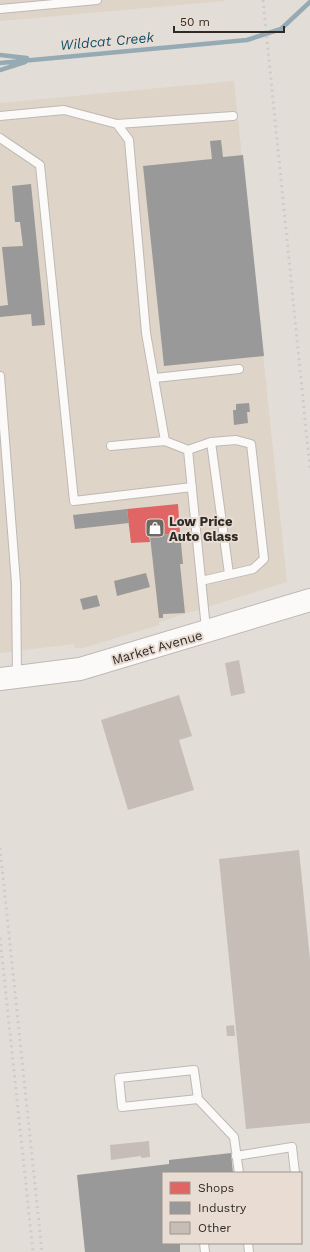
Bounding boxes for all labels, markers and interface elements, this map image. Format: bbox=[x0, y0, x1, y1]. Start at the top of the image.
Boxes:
scale bar bbox=[174, 8, 284, 34]
text: 50 m bbox=[180, 15, 210, 29]
water label: Wildcat Creek bbox=[59, 29, 155, 53]
place label: Low Price Auto Glass bbox=[169, 514, 238, 544]
shop icon: Low Price Auto Glass bbox=[144, 517, 166, 539]
street label: Market Avenue bbox=[110, 627, 204, 668]
legend bbox=[162, 1172, 302, 1244]
text: Shops bbox=[198, 1181, 234, 1195]
text: Industry bbox=[198, 1201, 247, 1215]
text: Other bbox=[198, 1221, 231, 1235]

